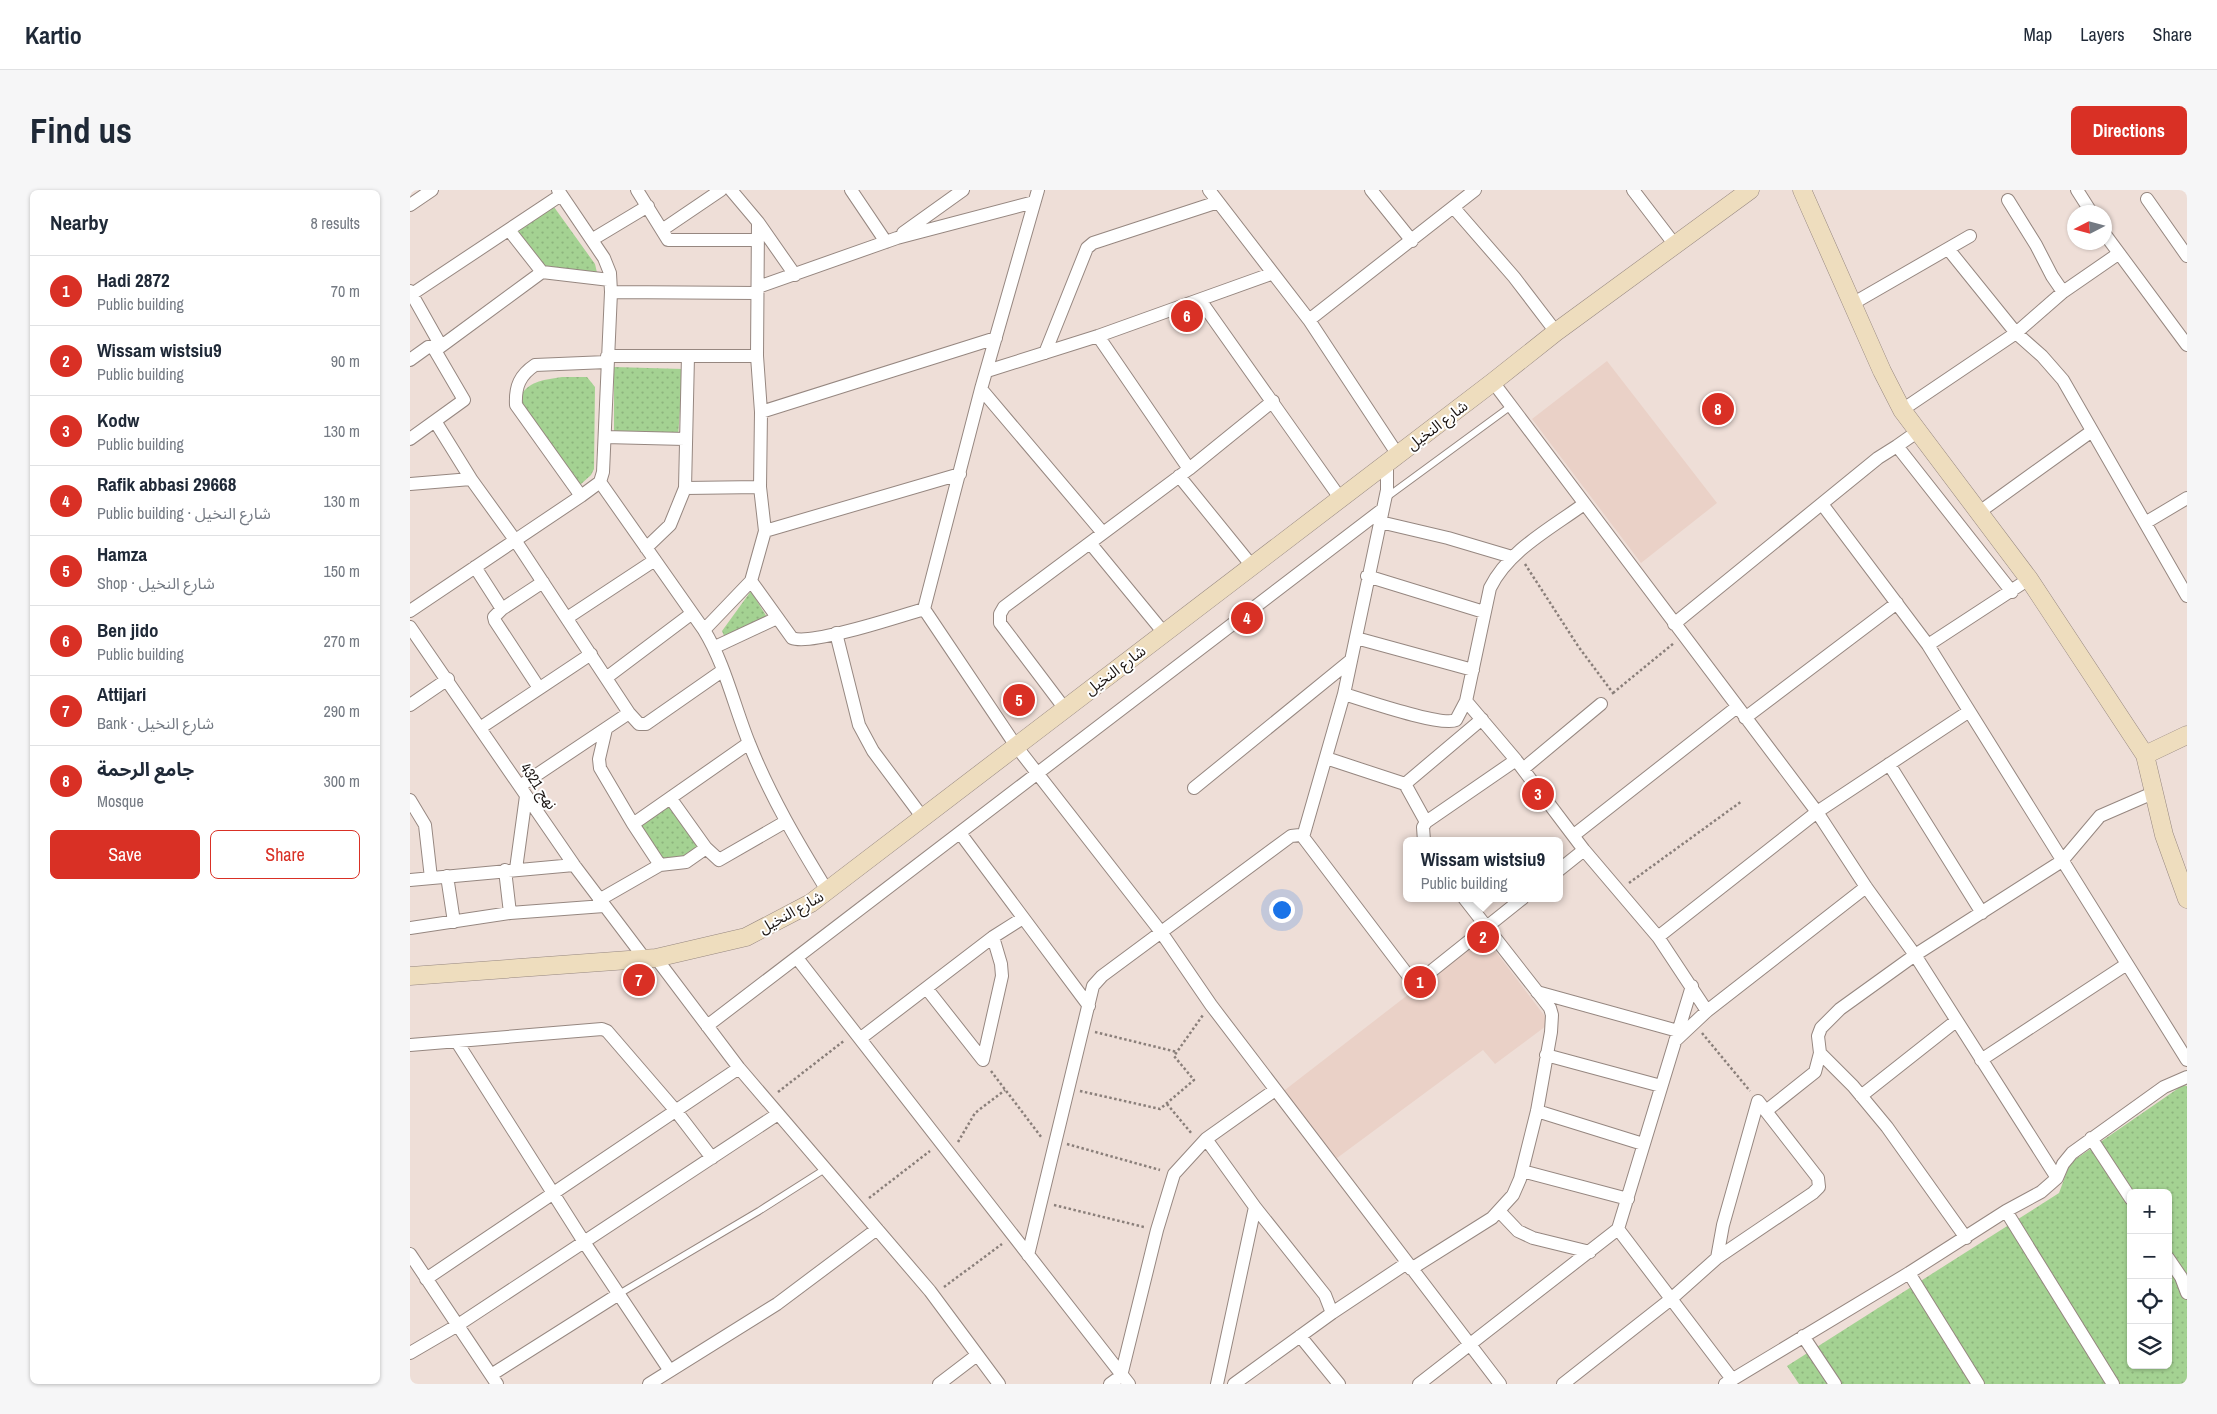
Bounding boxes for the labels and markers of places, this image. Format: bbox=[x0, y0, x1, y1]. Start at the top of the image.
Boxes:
pin: 6 bbox=[1171, 297, 1203, 335]
pin: 8 bbox=[1702, 390, 1734, 428]
pin: 4 bbox=[1231, 599, 1263, 637]
pin: 5 bbox=[1003, 681, 1035, 719]
pin: 3 bbox=[1522, 775, 1554, 813]
pin: 2 bbox=[1467, 918, 1499, 956]
pin: 7 bbox=[623, 961, 655, 999]
pin: 1 bbox=[1404, 963, 1436, 1001]

